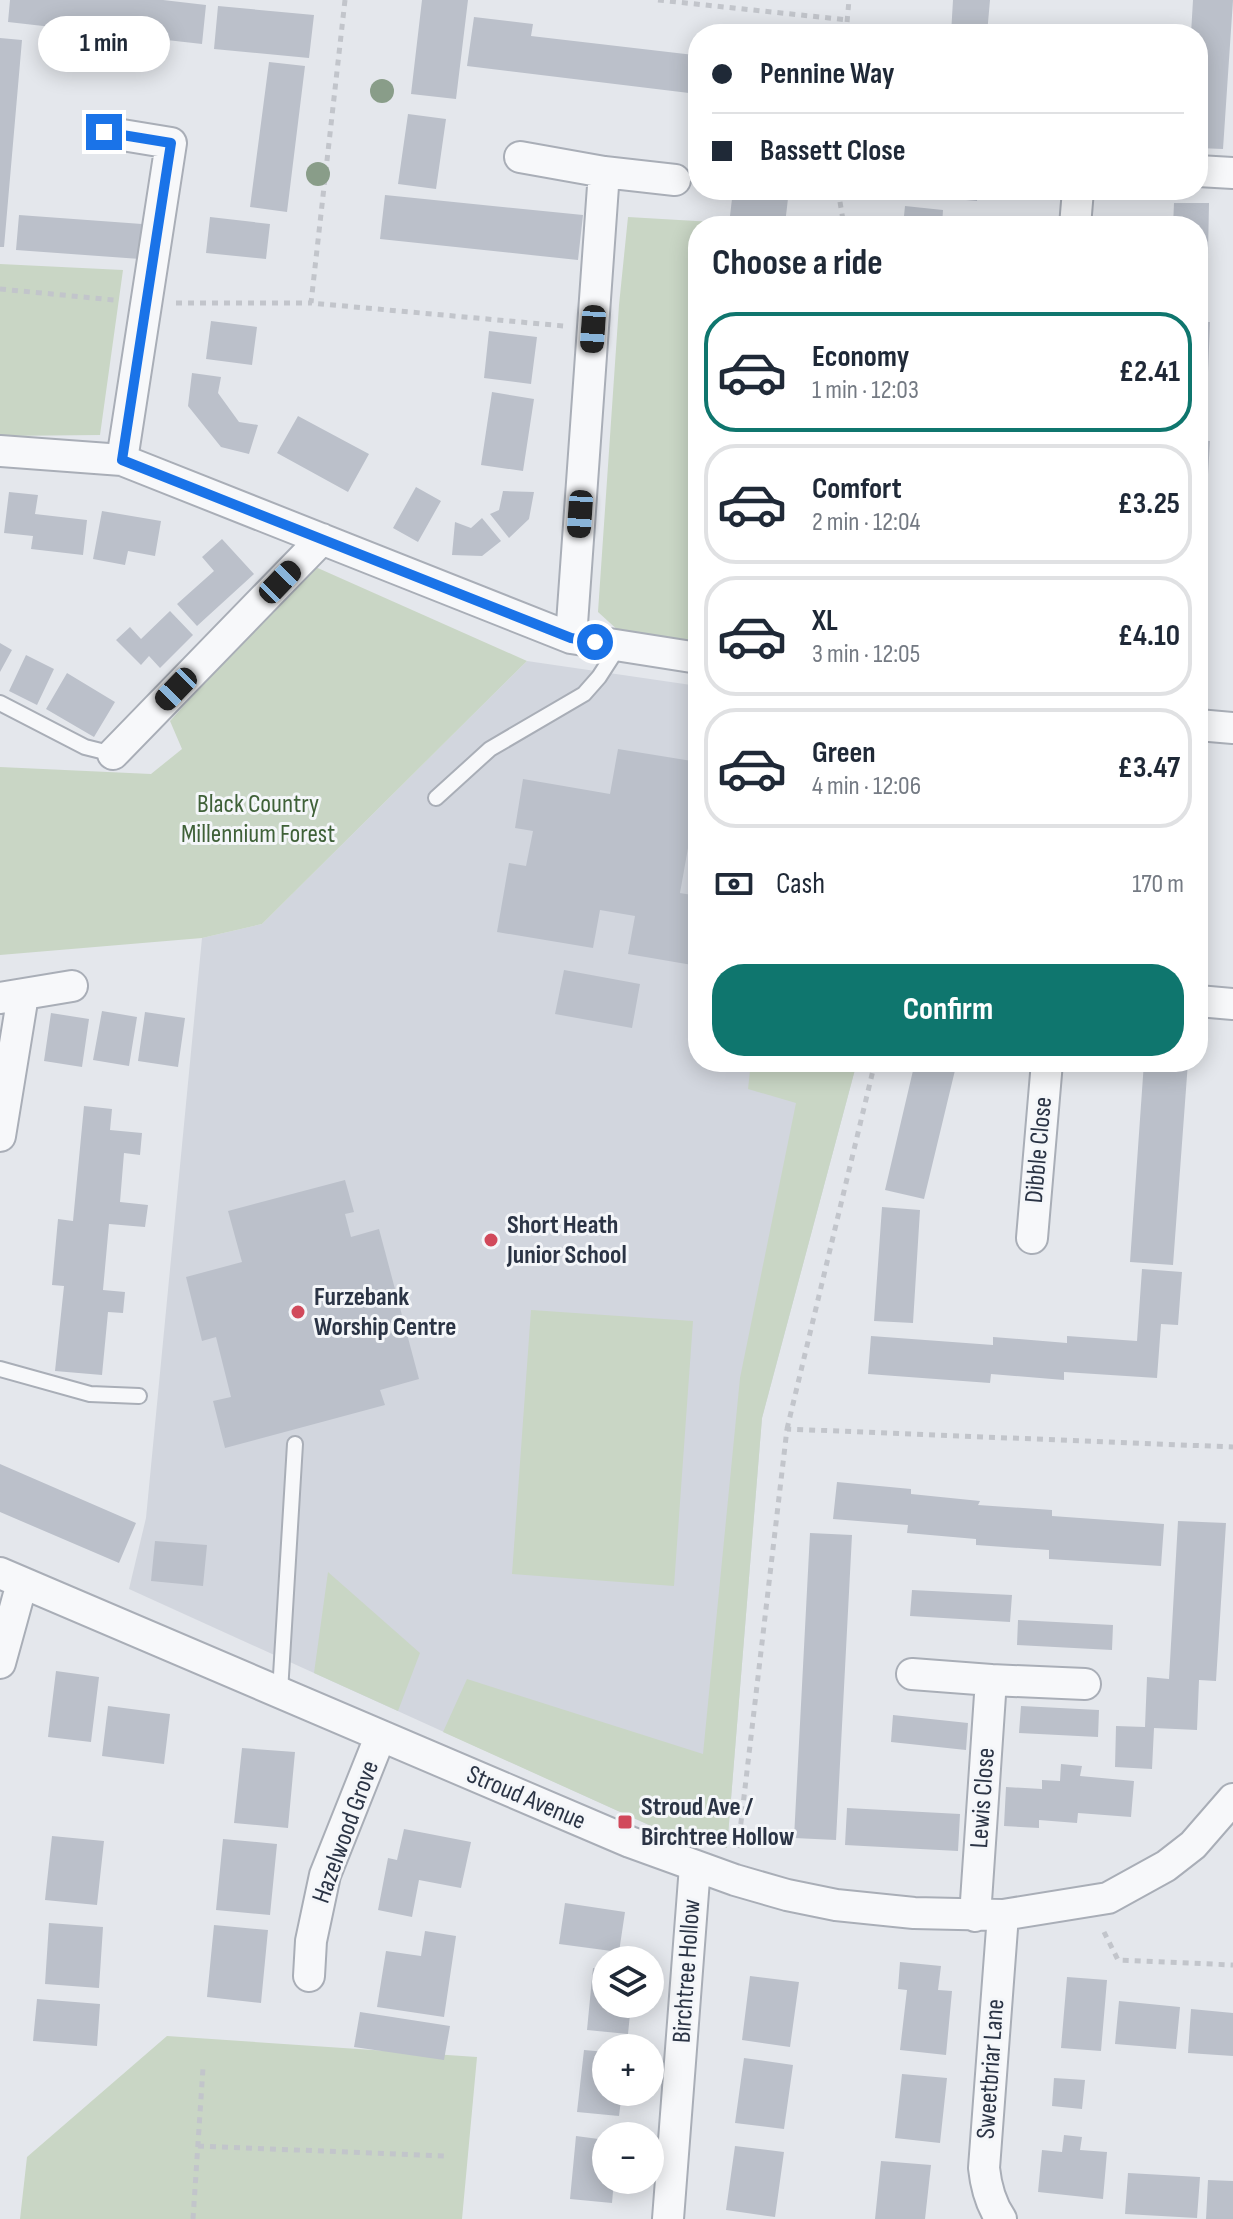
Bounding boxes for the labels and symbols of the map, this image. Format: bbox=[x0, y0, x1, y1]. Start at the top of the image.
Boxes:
callout: 1 min bbox=[38, 16, 170, 72]
route end bbox=[86, 114, 122, 150]
car bbox=[579, 304, 607, 354]
car bbox=[566, 489, 594, 539]
car bbox=[255, 556, 305, 608]
route start bbox=[577, 624, 613, 660]
car bbox=[151, 663, 201, 715]
park label: Black Country Millennium Forest bbox=[181, 789, 335, 850]
street label: Dibble Close bbox=[1019, 1096, 1059, 1204]
place label: Short Heath Junior School bbox=[506, 1210, 627, 1271]
marker: Short Heath Junior School bbox=[482, 1231, 500, 1249]
place label: Furzebank Worship Centre bbox=[314, 1282, 456, 1343]
marker: Furzebank Worship Centre bbox=[289, 1303, 307, 1321]
street label: Lewis Close bbox=[964, 1747, 1002, 1849]
street label: Hazelwood Grove bbox=[306, 1756, 386, 1908]
street label: Stroud Avenue bbox=[462, 1759, 590, 1837]
place label: Stroud Ave / Birchtree Hollow bbox=[641, 1792, 795, 1853]
marker: Stroud Ave / Birchtree Hollow bbox=[616, 1813, 634, 1831]
street label: Birchtree Hollow bbox=[667, 1898, 708, 2044]
street label: Sweetbriar Lane bbox=[971, 1998, 1011, 2140]

